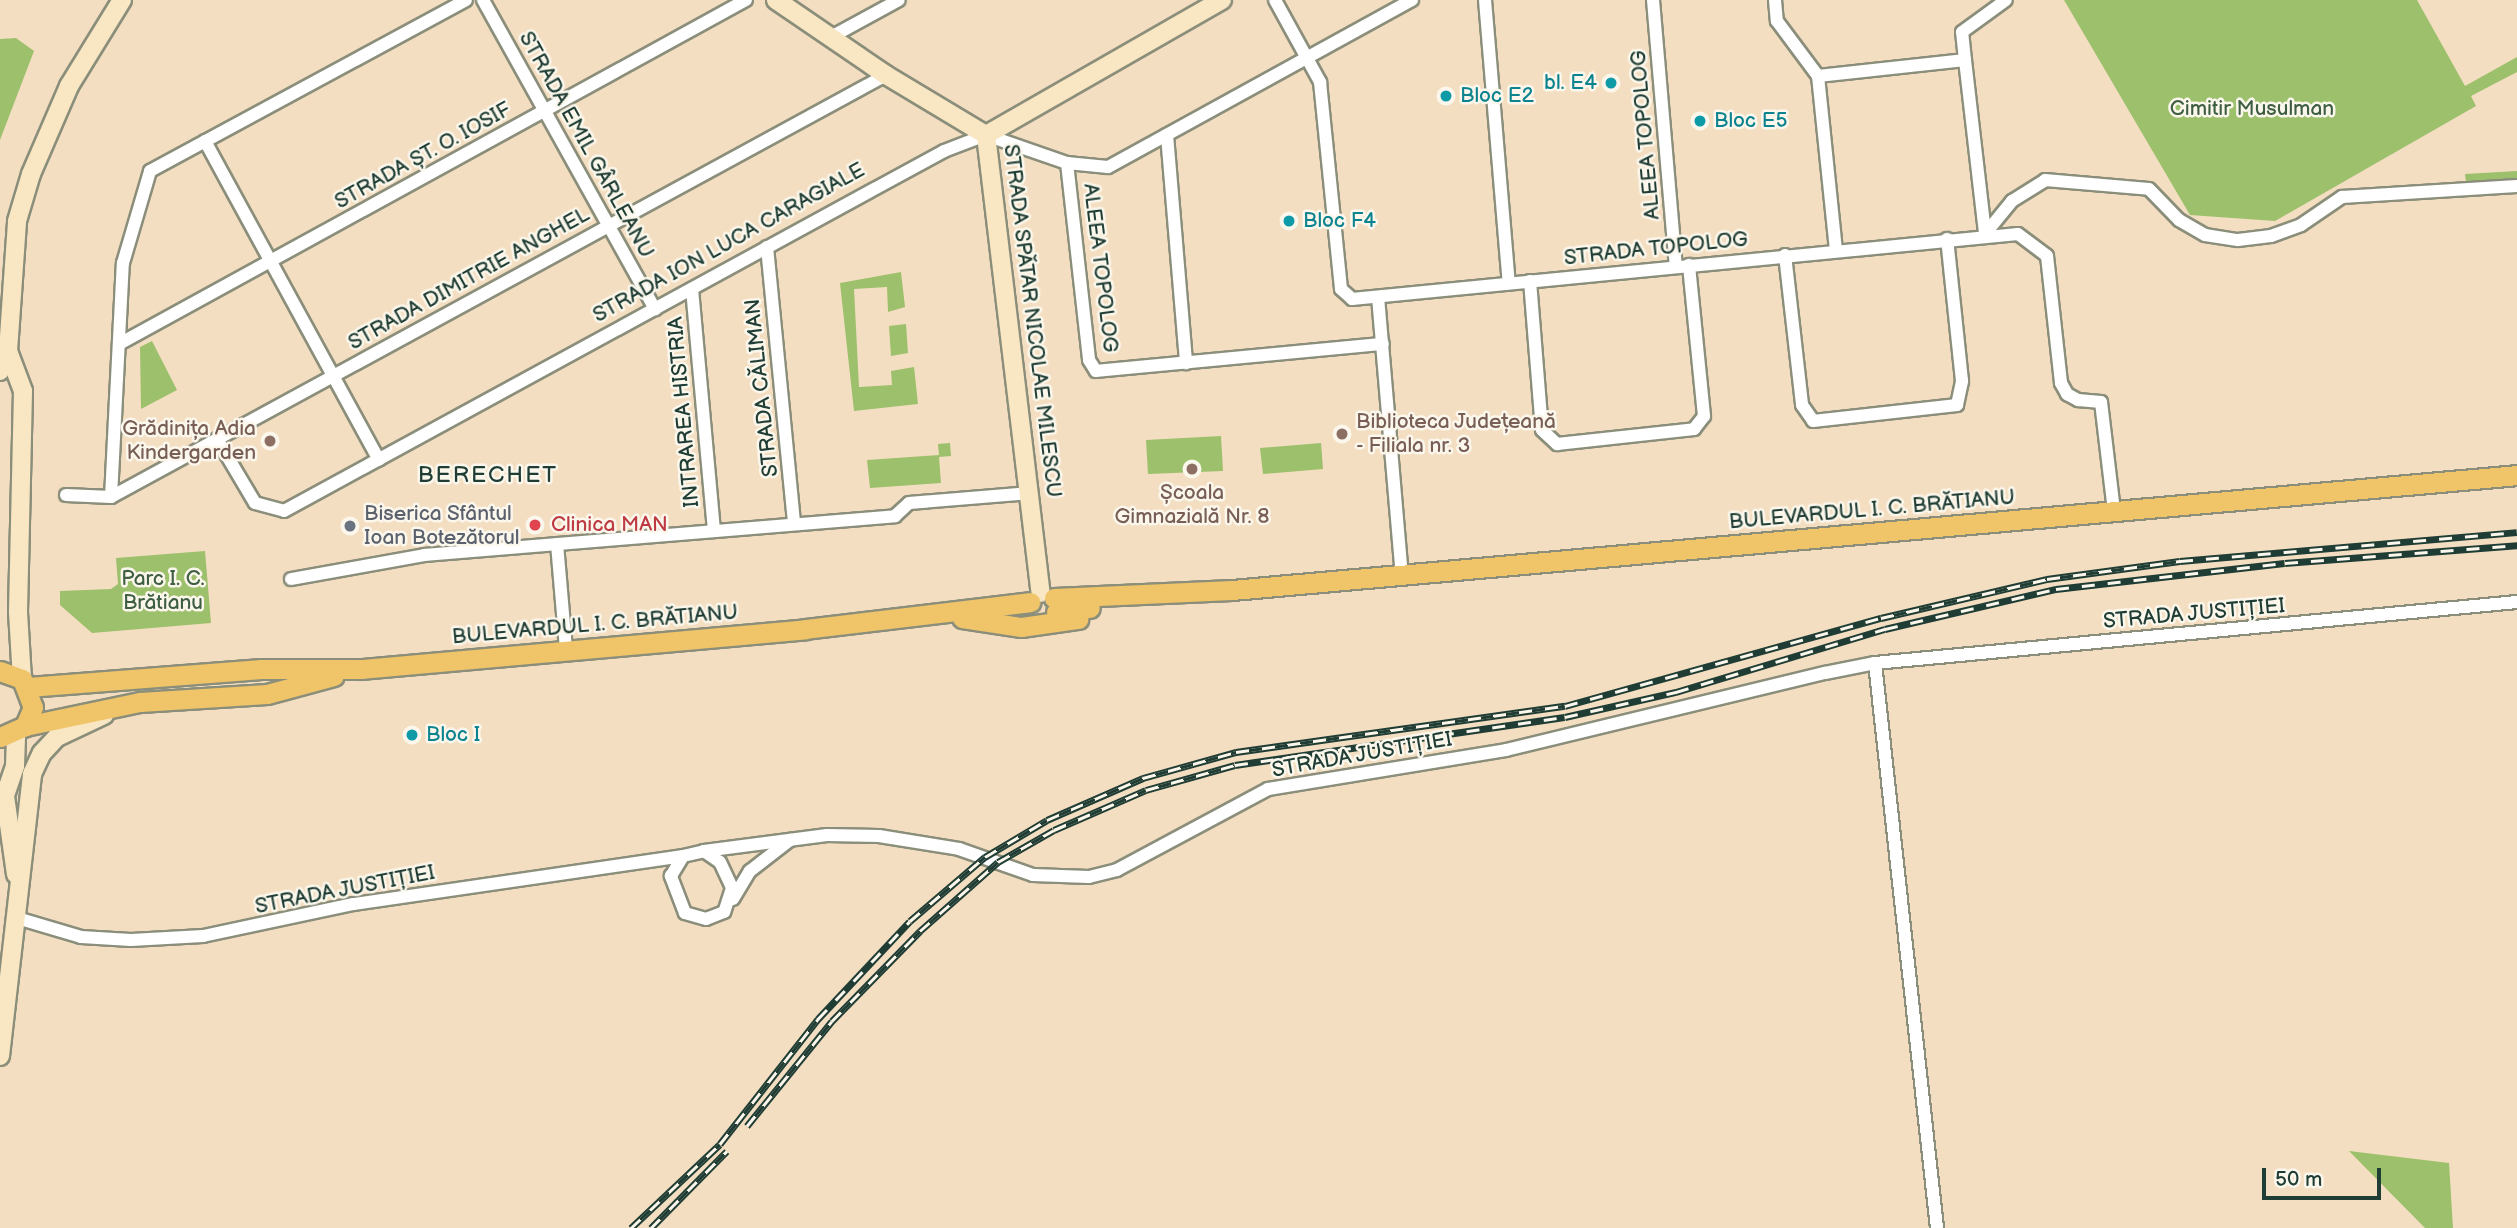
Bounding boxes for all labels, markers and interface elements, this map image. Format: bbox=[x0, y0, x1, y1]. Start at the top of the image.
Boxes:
street label: STRADA EMIL GÂRLEANU bbox=[513, 27, 659, 263]
street label: ALEEA TOPOLOG bbox=[1626, 49, 1666, 221]
place label: bl. E4 bbox=[1544, 70, 1597, 96]
marker: bl. E4 bbox=[1603, 75, 1619, 91]
place label: Bloc E2 bbox=[1460, 83, 1534, 109]
marker: Bloc E2 bbox=[1438, 88, 1454, 104]
park label: Cimitir Musulman bbox=[2170, 96, 2334, 122]
street label: STRADA ȘT. O. IOSIF bbox=[331, 97, 515, 215]
place label: Bloc E5 bbox=[1714, 108, 1788, 134]
marker: Bloc E5 bbox=[1692, 113, 1708, 129]
street label: STRADA SPĂTAR NICOLAE MILESCU bbox=[998, 143, 1066, 499]
street label: STRADA ION LUCA CARAGIALE bbox=[589, 158, 869, 328]
street label: ALEEA TOPOLOG bbox=[1077, 182, 1123, 354]
street label: STRADA DIMITRIE ANGHEL bbox=[344, 202, 594, 356]
place label: Bloc F4 bbox=[1303, 208, 1376, 234]
marker: Bloc F4 bbox=[1281, 213, 1297, 229]
street label: STRADA TOPOLOG bbox=[1562, 227, 1750, 271]
street label: STRADA CĂLIMAN bbox=[740, 298, 784, 478]
street label: INTRAREA HISTRIA bbox=[663, 316, 705, 508]
place label: Biblioteca Județeană - Filiala nr. 3 bbox=[1356, 409, 1557, 459]
place label: Grădinița Adia Kindergarden bbox=[122, 416, 256, 466]
marker: Biblioteca Județeană - Filiala nr. 3 bbox=[1334, 426, 1350, 442]
marker: Grădinița Adia Kindergarden bbox=[262, 433, 278, 449]
district label: BERECHET bbox=[419, 461, 557, 489]
marker: Școala Gimnazială Nr. 8 bbox=[1184, 461, 1200, 477]
place label: Școala Gimnazială Nr. 8 bbox=[1115, 480, 1269, 530]
street label: BULEVARDUL I. C. BRĂTIANU bbox=[1728, 485, 2016, 535]
place label: Biserica Sfântul Ioan Botezătorul bbox=[364, 501, 520, 551]
place label: Clinica MAN bbox=[551, 512, 668, 538]
marker: Clinica MAN bbox=[525, 515, 545, 535]
marker: Biserica Sfântul Ioan Botezătorul bbox=[342, 518, 358, 534]
park label: Parc I. C. Brătianu bbox=[121, 566, 205, 616]
street label: STRADA JUSTIȚIEI bbox=[2101, 593, 2287, 635]
street label: BULEVARDUL I. C. BRĂTIANU bbox=[451, 600, 739, 650]
place label: Bloc I bbox=[426, 722, 480, 748]
marker: Bloc I bbox=[404, 727, 420, 743]
street label: STRADA JUSTIȚIEI bbox=[1269, 727, 1455, 783]
street label: STRADA JUSTIȚIEI bbox=[253, 860, 437, 920]
scale bar bbox=[2265, 1154, 2384, 1198]
text: 50 m bbox=[2275, 1167, 2322, 1192]

